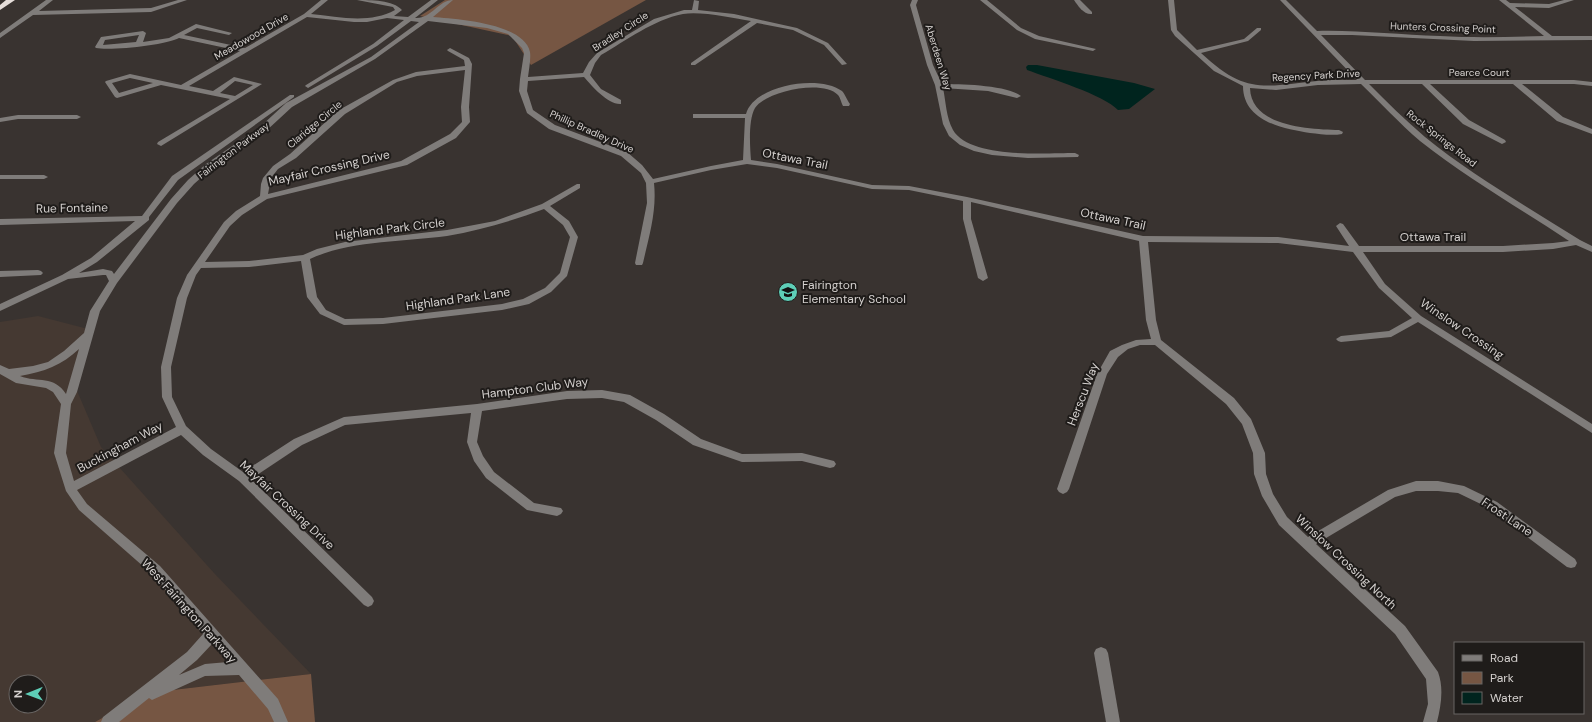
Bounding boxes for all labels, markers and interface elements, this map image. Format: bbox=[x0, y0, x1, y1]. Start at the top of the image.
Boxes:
street label: Bradley Circle bbox=[590, 8, 651, 54]
street label: Meadowood Drive bbox=[212, 10, 291, 63]
street label: Hunters Crossing Point bbox=[1390, 19, 1496, 36]
street label: Aberdeen Way bbox=[922, 23, 955, 92]
street label: Pearce Court bbox=[1449, 66, 1509, 79]
street label: Regency Park Drive bbox=[1272, 67, 1361, 84]
street label: Claridge Circle bbox=[284, 97, 345, 151]
street label: Phillip Bradley Drive bbox=[548, 107, 636, 156]
street label: Rock Springs Road bbox=[1404, 107, 1479, 170]
street label: Fairington Parkway bbox=[195, 119, 272, 182]
street label: Ottawa Trail bbox=[761, 145, 829, 173]
street label: Mayfair Crossing Drive bbox=[267, 146, 391, 190]
street label: Rue Fontaine bbox=[36, 199, 108, 217]
street label: Ottawa Trail bbox=[1079, 204, 1147, 234]
street label: Highland Park Circle bbox=[334, 214, 446, 244]
street label: Ottawa Trail bbox=[1400, 229, 1466, 245]
place label: Fairington Elementary School bbox=[802, 277, 906, 307]
school or university icon: Fairington Elementary School bbox=[777, 281, 799, 303]
street label: Highland Park Lane bbox=[405, 284, 511, 314]
street label: Winslow Crossing bbox=[1417, 295, 1507, 363]
street label: Herscu Way bbox=[1064, 360, 1102, 428]
street label: Hampton Club Way bbox=[481, 373, 590, 402]
street label: Buckingham Way bbox=[74, 418, 166, 476]
street label: Mayfair Crossing Drive bbox=[236, 457, 338, 553]
street label: Frost Lane bbox=[1478, 494, 1536, 540]
street label: Winslow Crossing North bbox=[1292, 511, 1400, 613]
street label: West Fairington Parkway bbox=[138, 555, 240, 667]
legend bbox=[1454, 642, 1584, 714]
text: Road bbox=[1490, 650, 1518, 666]
text: Park bbox=[1490, 670, 1514, 686]
north arrow bbox=[8, 674, 48, 714]
text: N bbox=[11, 690, 25, 698]
text: Water bbox=[1490, 690, 1524, 706]

